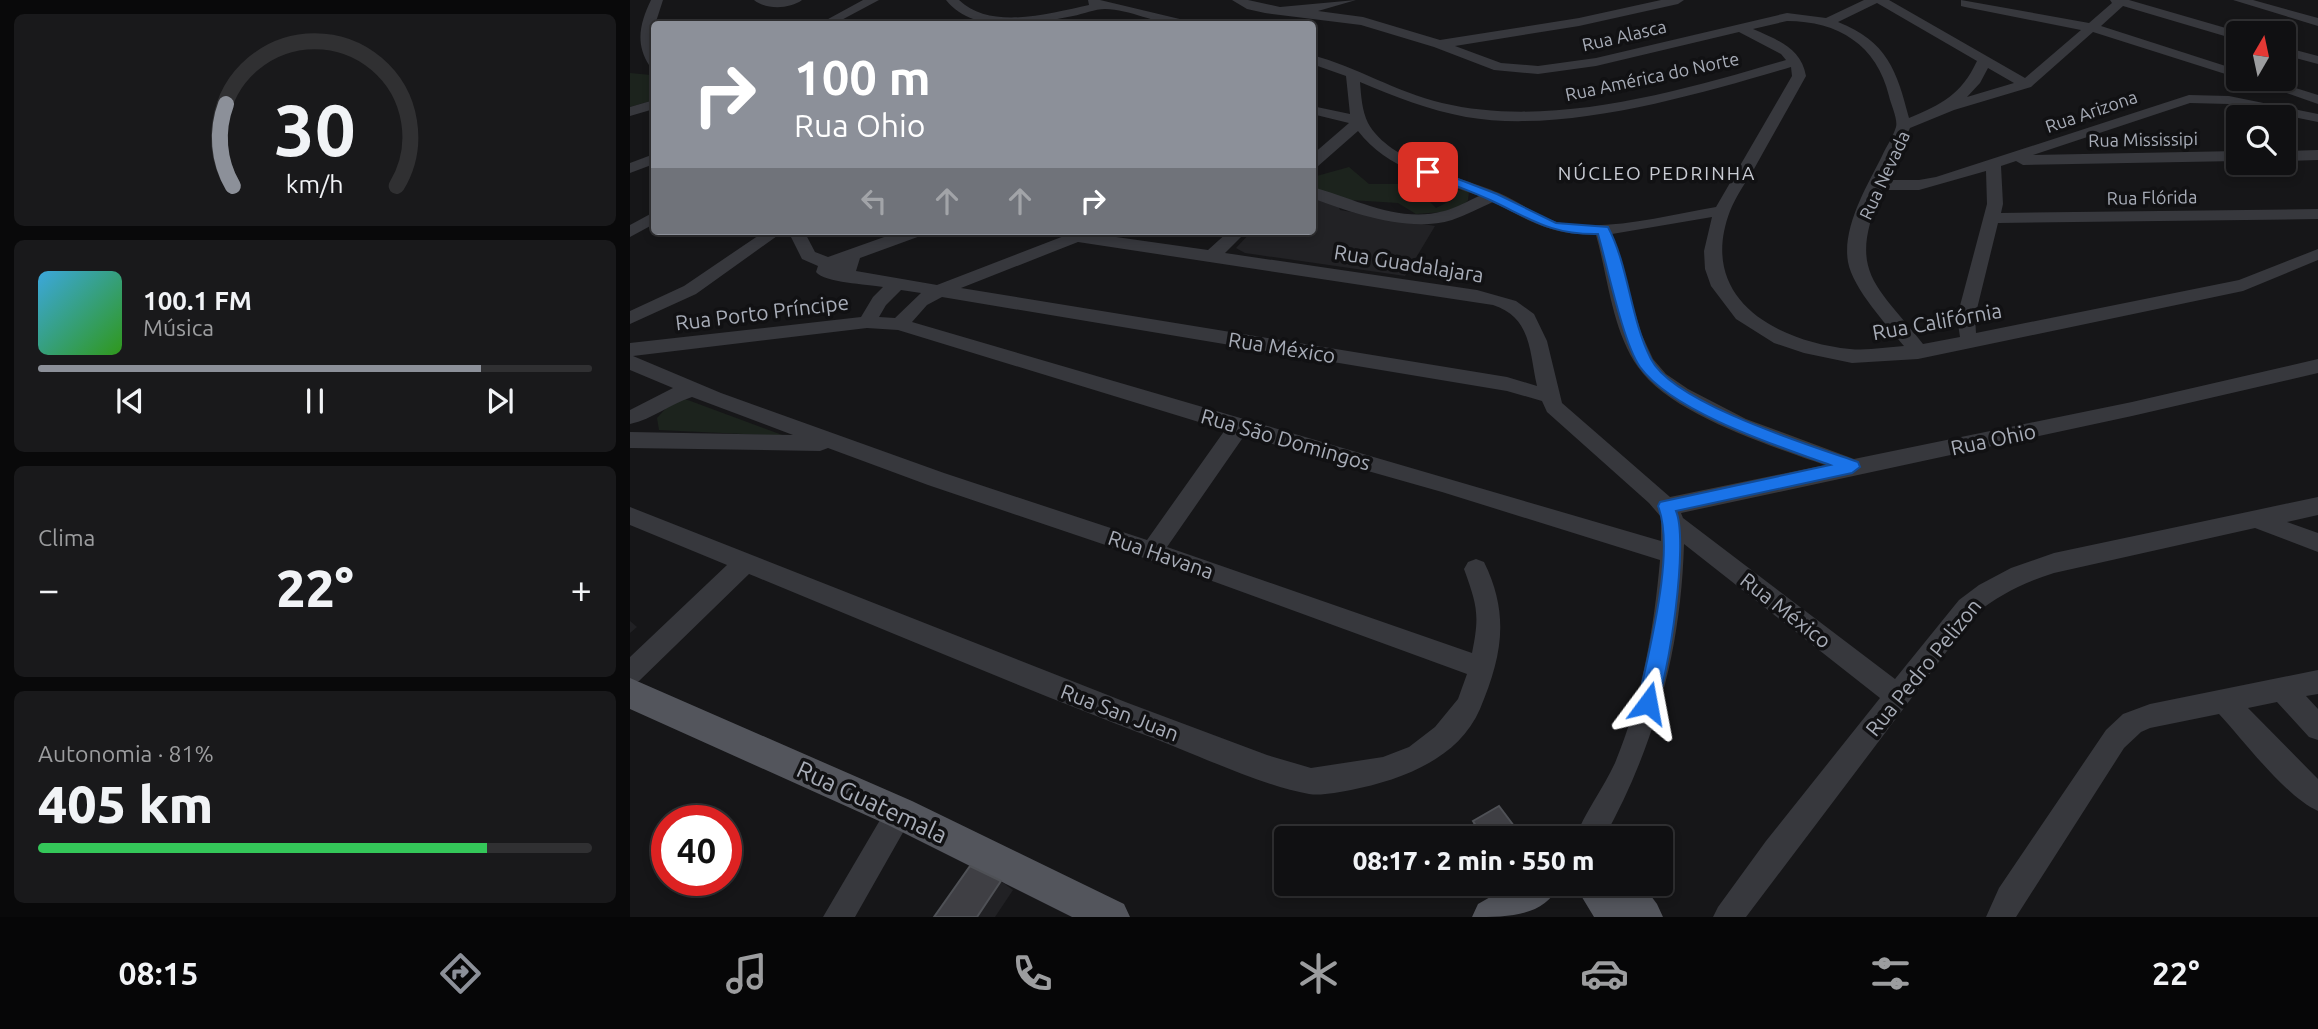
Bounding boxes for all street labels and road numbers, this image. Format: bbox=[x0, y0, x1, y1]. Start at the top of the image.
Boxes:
street label: Rua Alasca bbox=[1580, 16, 1668, 54]
street label: Rua América do Norte bbox=[1563, 48, 1741, 104]
street label: Rua Arizona bbox=[2042, 86, 2140, 136]
street label: Rua Nevada bbox=[1855, 128, 1913, 222]
street label: Rua Mississipi bbox=[2088, 128, 2198, 150]
street label: Rua Flórida bbox=[2107, 186, 2197, 208]
street label: Rua Guadalajara bbox=[1332, 239, 1486, 287]
street label: Rua Porto Príncipe bbox=[674, 289, 850, 335]
street label: Rua Califórnia bbox=[1870, 298, 2004, 344]
street label: Rua México bbox=[1227, 327, 1337, 367]
street label: Rua São Domingos bbox=[1198, 403, 1374, 475]
street label: Rua Ohio bbox=[1948, 418, 2038, 460]
street label: Rua Havana bbox=[1105, 525, 1217, 583]
street label: Rua México bbox=[1736, 567, 1836, 653]
street label: Rua Pedro Pelizon bbox=[1860, 593, 1986, 741]
street label: Rua San Juan bbox=[1058, 679, 1182, 745]
street label: Rua Guatemala bbox=[793, 755, 951, 849]

